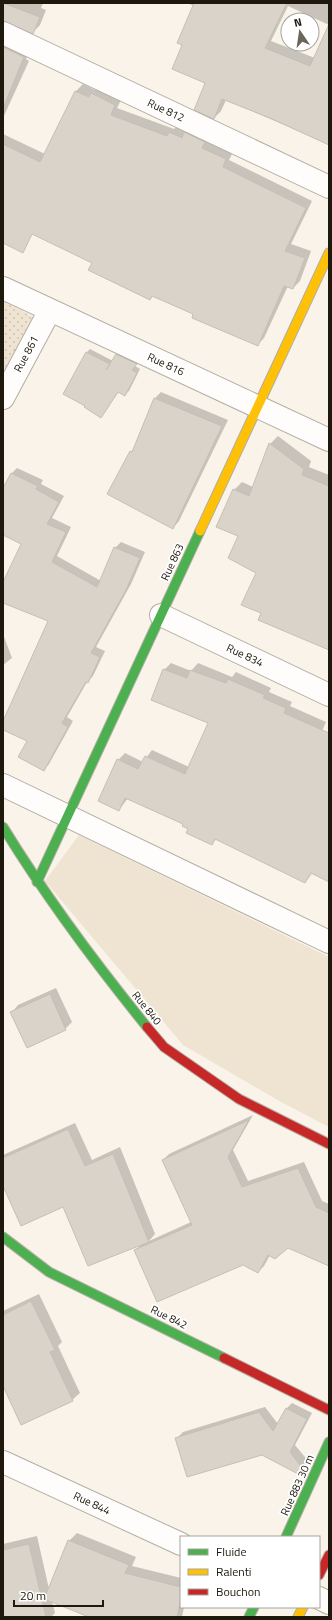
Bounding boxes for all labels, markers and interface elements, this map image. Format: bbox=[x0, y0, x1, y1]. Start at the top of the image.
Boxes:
north arrow bbox=[280, 12, 320, 52]
text: N bbox=[292, 14, 303, 31]
street label: Rue 812 bbox=[145, 94, 187, 126]
street label: Rue 861 bbox=[10, 333, 42, 375]
street label: Rue 816 bbox=[145, 348, 187, 380]
street label: Rue 863 bbox=[156, 541, 188, 583]
street label: Rue 834 bbox=[224, 639, 266, 671]
street label: Rue 840 bbox=[128, 988, 166, 1028]
street label: Rue 842 bbox=[148, 1301, 190, 1333]
street label: Rue 883 30 m bbox=[276, 1452, 318, 1518]
street label: Rue 844 bbox=[71, 1487, 113, 1519]
legend bbox=[180, 1536, 320, 1608]
text: Fluide bbox=[216, 1542, 247, 1561]
text: Ralenti bbox=[216, 1562, 251, 1581]
scale bar bbox=[14, 1582, 103, 1608]
text: Bouchon bbox=[216, 1582, 261, 1601]
text: 20 m bbox=[20, 1586, 46, 1605]

